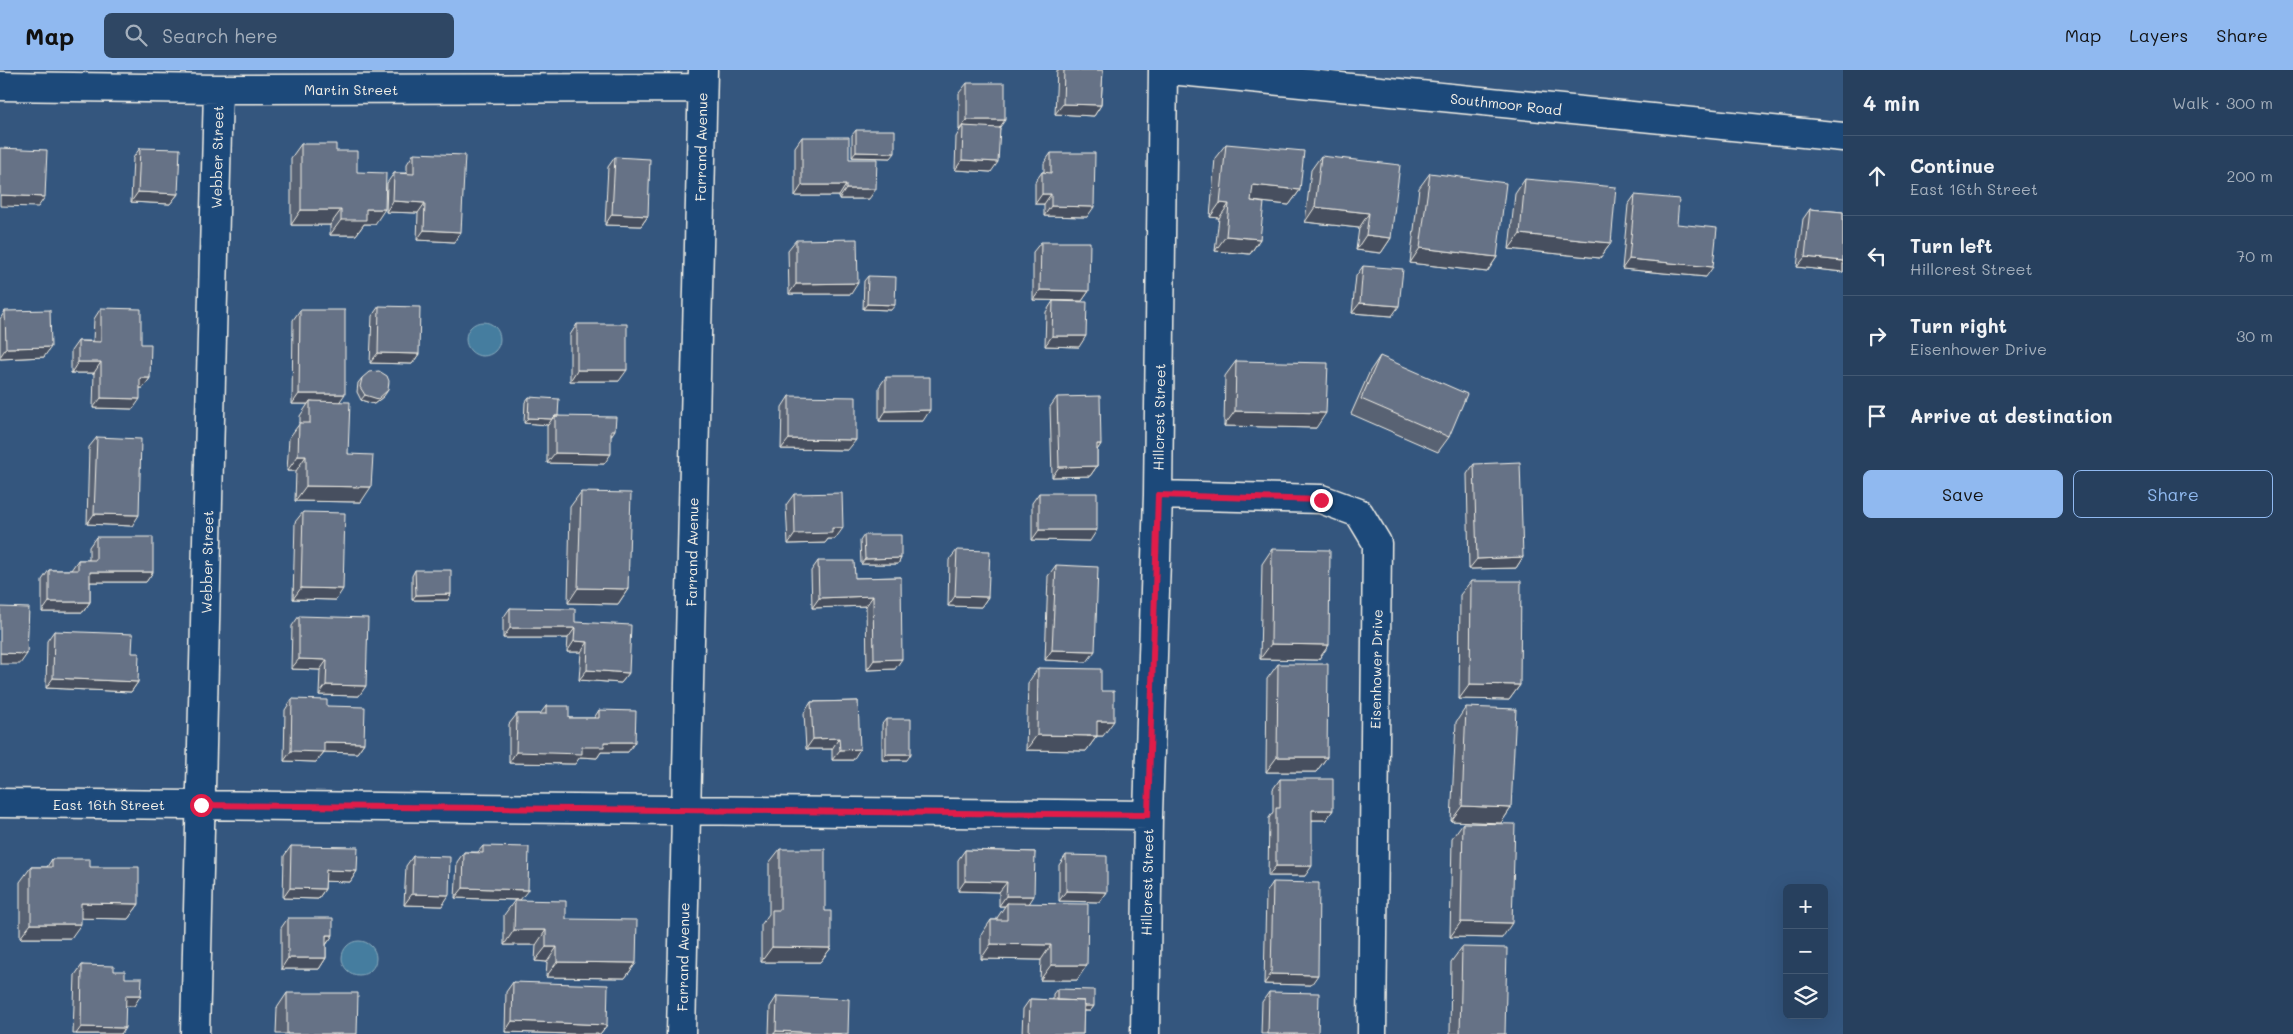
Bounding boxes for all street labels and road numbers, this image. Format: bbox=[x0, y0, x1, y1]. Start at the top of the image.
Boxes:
street label: Martin Street bbox=[304, 80, 398, 99]
street label: Southmoor Road bbox=[1449, 89, 1563, 119]
street label: Farrand Avenue bbox=[691, 92, 711, 202]
street label: Webber Street bbox=[207, 105, 227, 209]
street label: Hillcrest Street bbox=[1149, 363, 1169, 471]
street label: Farrand Avenue bbox=[682, 497, 702, 607]
street label: Webber Street bbox=[197, 510, 217, 614]
street label: Eisenhower Drive bbox=[1365, 609, 1387, 729]
street label: East 16th Street bbox=[53, 795, 165, 814]
street label: Hillcrest Street bbox=[1137, 828, 1157, 936]
street label: Farrand Avenue bbox=[673, 902, 693, 1012]

